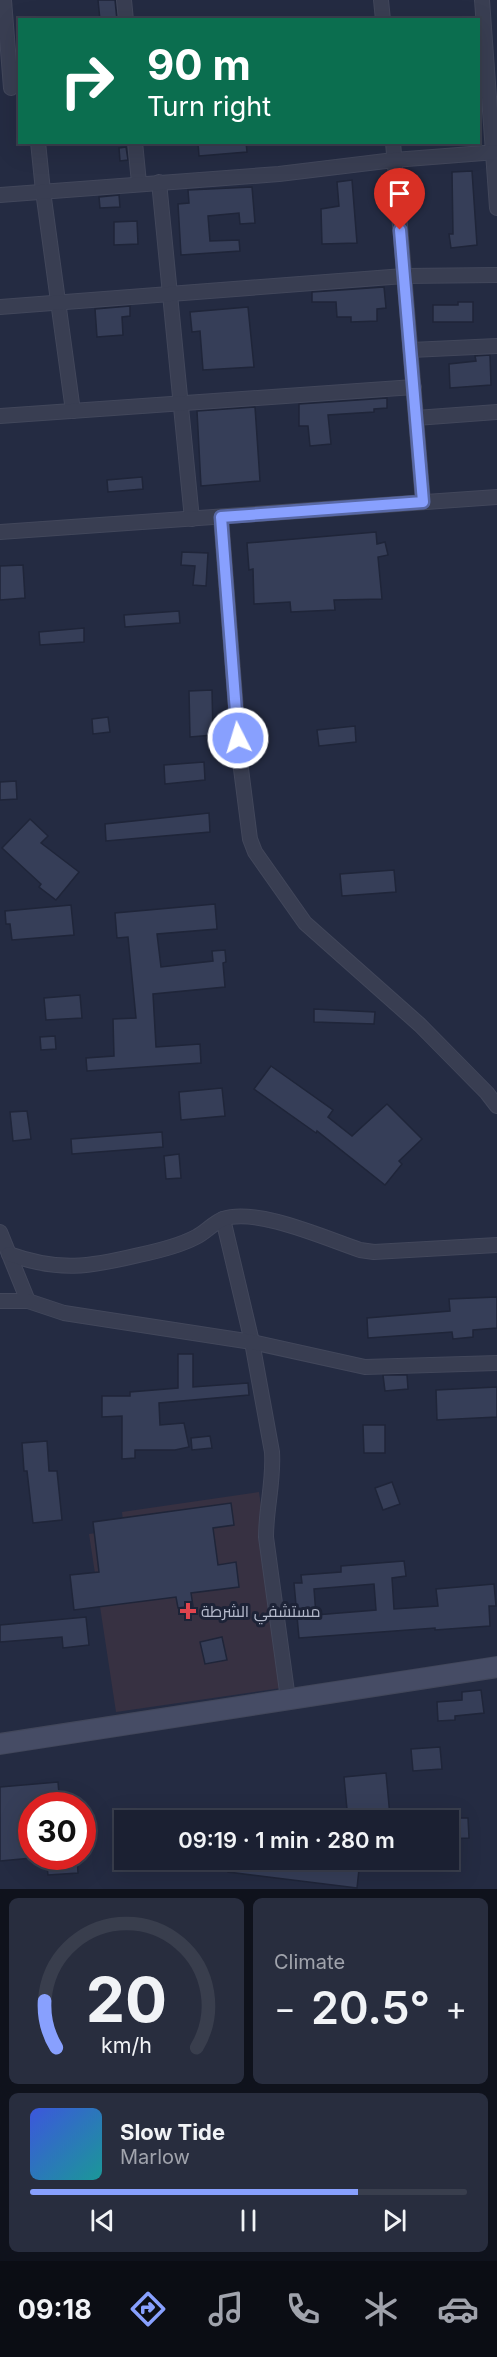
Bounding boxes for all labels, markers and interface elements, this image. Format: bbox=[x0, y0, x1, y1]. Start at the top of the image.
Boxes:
text: 90 m bbox=[147, 39, 251, 90]
icon: right bbox=[48, 42, 126, 120]
text: Turn right bbox=[147, 90, 271, 123]
pin bbox=[374, 168, 425, 230]
icon: arrive bbox=[383, 177, 416, 210]
position arrow bbox=[206, 706, 270, 770]
place label: مستشفي الشرطة bbox=[201, 1601, 321, 1625]
marker: مستشفي الشرطة bbox=[179, 1602, 197, 1620]
speed limit sign: 30 bbox=[18, 1792, 96, 1870]
text: 09:19 · 1 min · 280 m bbox=[178, 1827, 395, 1853]
text: Climate bbox=[274, 1950, 345, 1974]
text: 20 bbox=[86, 1962, 167, 2037]
text: 20.5° bbox=[311, 1980, 430, 2035]
text: − bbox=[274, 1988, 296, 2028]
text: + bbox=[445, 1988, 467, 2028]
text: km/h bbox=[101, 2032, 152, 2058]
text: Slow Tide bbox=[120, 2119, 225, 2145]
text: Marlow bbox=[120, 2145, 190, 2169]
icon: previous bbox=[86, 2204, 119, 2237]
icon: pause bbox=[232, 2204, 265, 2237]
icon: next bbox=[378, 2204, 411, 2237]
icon: directions bbox=[127, 2288, 169, 2330]
icon: music bbox=[205, 2288, 247, 2330]
icon: phone bbox=[282, 2288, 324, 2330]
icon: climate bbox=[360, 2288, 402, 2330]
icon: car bbox=[437, 2288, 479, 2330]
text: 09:18 bbox=[18, 2293, 92, 2326]

